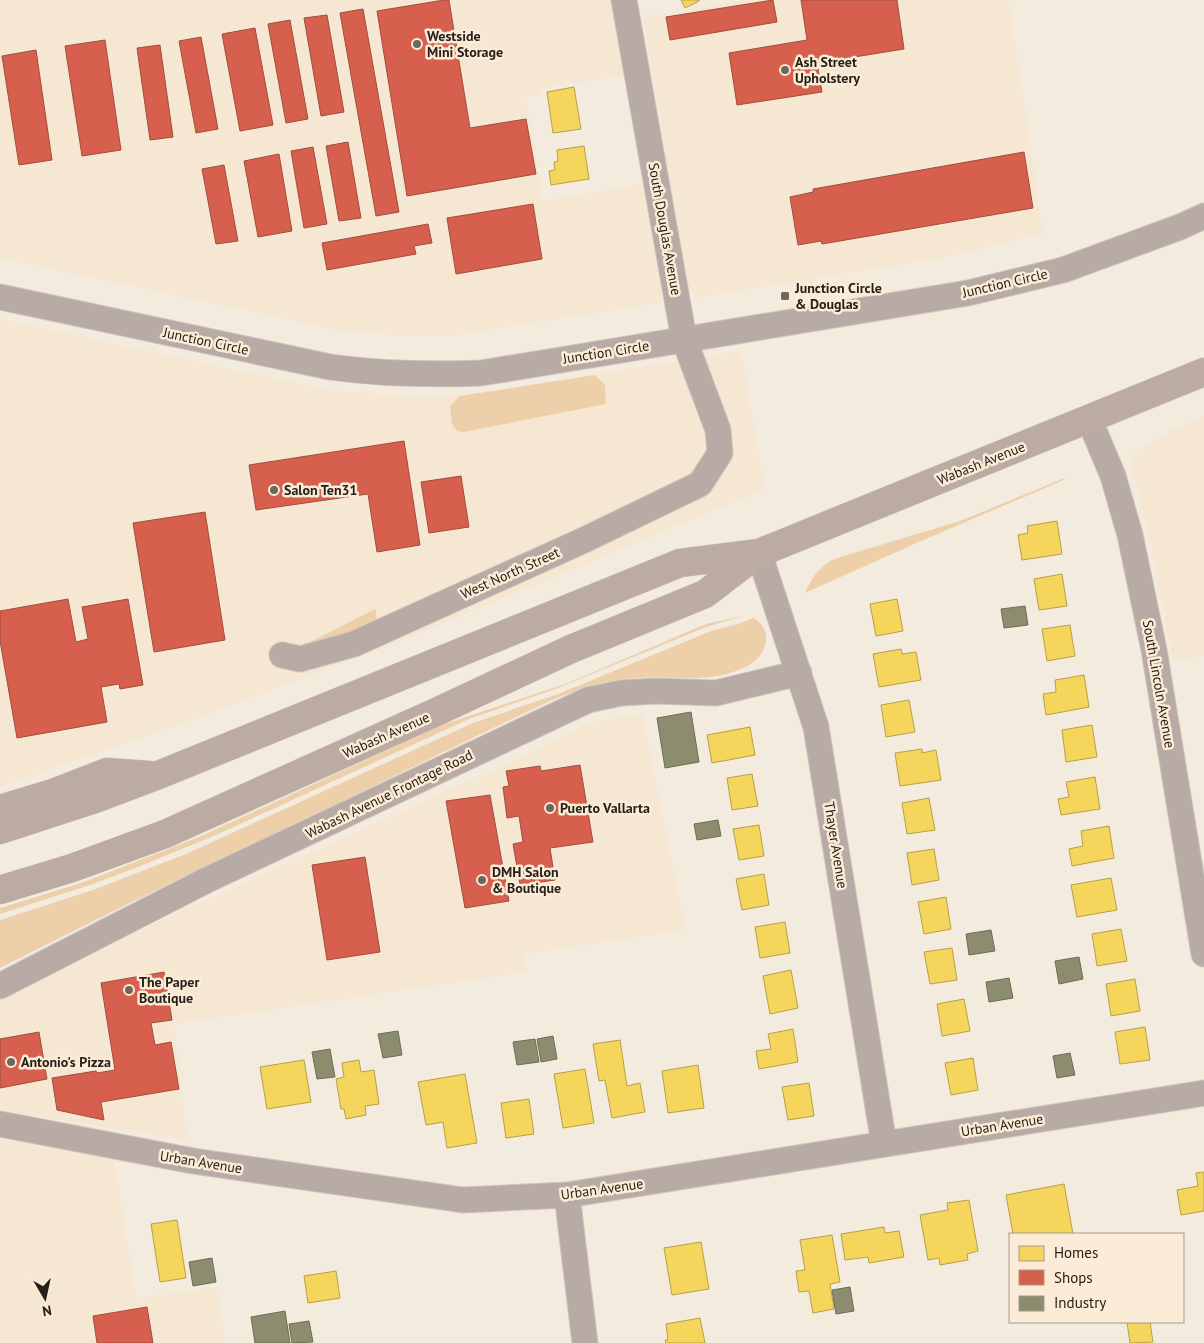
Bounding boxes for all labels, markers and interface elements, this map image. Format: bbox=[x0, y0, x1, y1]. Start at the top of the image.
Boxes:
place label: Westside Mini Storage bbox=[427, 27, 503, 61]
marker: Westside Mini Storage bbox=[411, 38, 423, 50]
place label: Ash Street Upholstery bbox=[795, 53, 860, 87]
marker: Ash Street Upholstery bbox=[779, 64, 791, 76]
street label: South Douglas Avenue bbox=[644, 161, 686, 297]
street label: Junction Circle bbox=[960, 264, 1049, 302]
place label: Junction Circle & Douglas bbox=[794, 279, 882, 313]
marker: Junction Circle & Douglas bbox=[779, 290, 791, 302]
street label: Junction Circle bbox=[161, 323, 250, 359]
street label: Junction Circle bbox=[561, 336, 650, 368]
street label: Wabash Avenue bbox=[935, 437, 1027, 489]
place label: Salon Ten31 bbox=[284, 481, 357, 499]
marker: Salon Ten31 bbox=[268, 484, 280, 496]
street label: West North Street bbox=[458, 543, 563, 603]
street label: South Lincoln Avenue bbox=[1139, 619, 1179, 749]
street label: Wabash Avenue bbox=[340, 708, 432, 762]
street label: Wabash Avenue Frontage Road bbox=[303, 746, 475, 842]
place label: Puerto Vallarta bbox=[560, 799, 650, 817]
street label: Thayer Avenue bbox=[820, 800, 852, 890]
marker: Puerto Vallarta bbox=[544, 802, 556, 814]
place label: DMH Salon & Boutique bbox=[492, 863, 561, 897]
marker: DMH Salon & Boutique bbox=[476, 874, 488, 886]
place label: The Paper Boutique bbox=[139, 973, 199, 1007]
marker: The Paper Boutique bbox=[123, 984, 135, 996]
place label: Antonio's Pizza bbox=[21, 1053, 111, 1071]
marker: Antonio's Pizza bbox=[5, 1056, 17, 1068]
street label: Urban Avenue bbox=[960, 1110, 1044, 1140]
street label: Urban Avenue bbox=[159, 1147, 243, 1177]
street label: Urban Avenue bbox=[560, 1174, 644, 1204]
legend bbox=[1009, 1233, 1184, 1323]
text: Homes bbox=[1054, 1243, 1098, 1262]
text: Shops bbox=[1054, 1268, 1093, 1287]
north arrow bbox=[20, 1273, 70, 1323]
text: Industry bbox=[1054, 1293, 1106, 1312]
text: N bbox=[41, 1301, 53, 1320]

